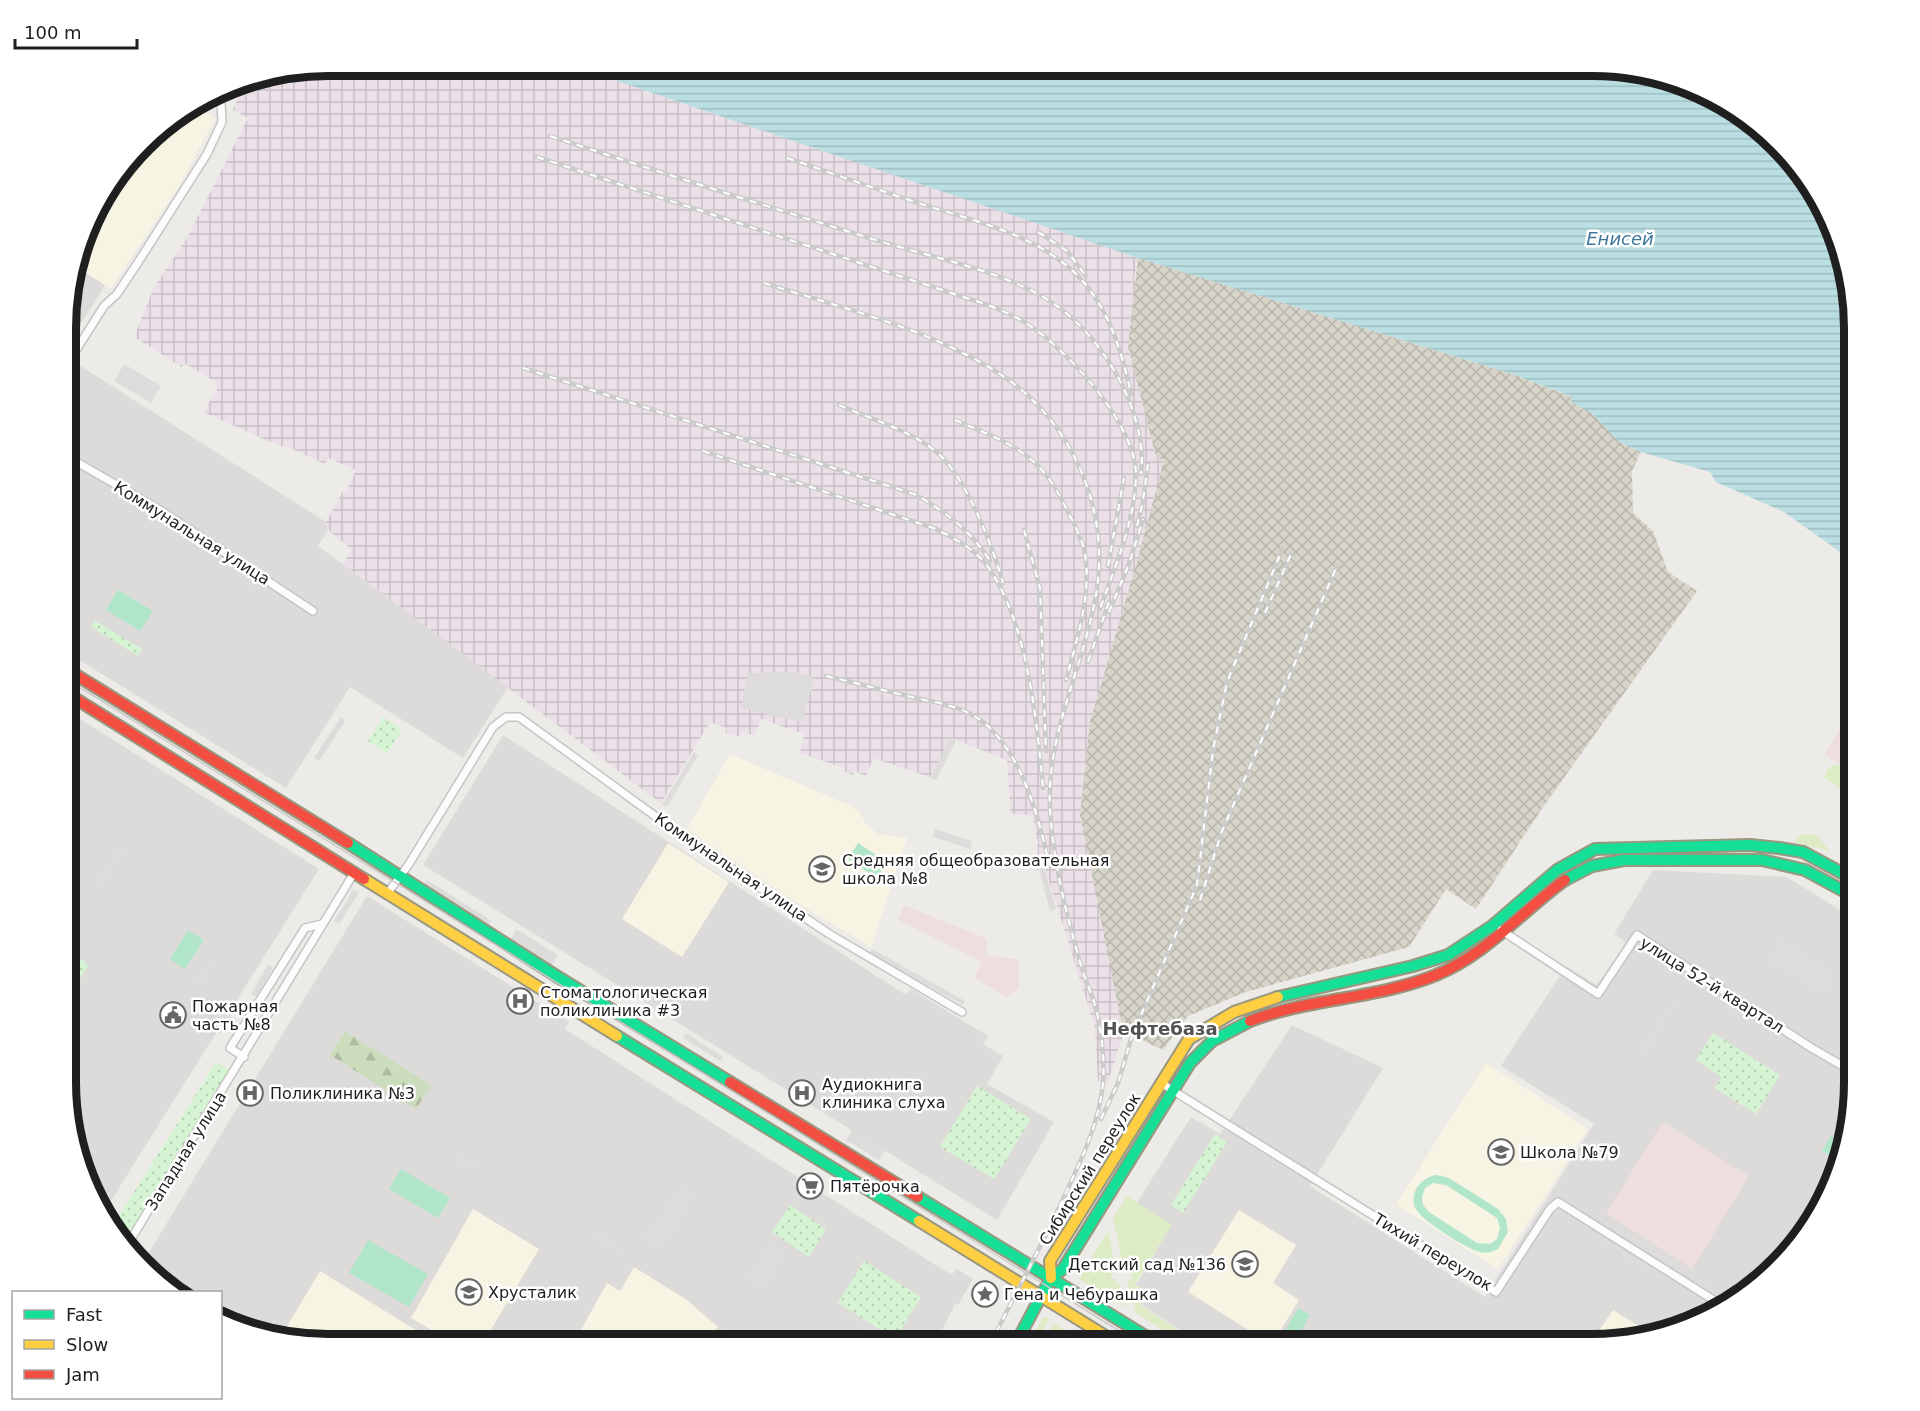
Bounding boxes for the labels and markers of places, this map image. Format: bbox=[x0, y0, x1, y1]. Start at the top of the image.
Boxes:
place label: Средняя общеобразовательная школа №8 bbox=[842, 851, 1109, 888]
school or university icon: Средняя общеобразовательная школа №8 bbox=[807, 854, 837, 884]
place label: Стоматологическая поликлиника #3 bbox=[540, 983, 707, 1020]
hospital icon: Стоматологическая поликлиника #3 bbox=[505, 986, 535, 1016]
place label: Пожарная часть №8 bbox=[192, 997, 278, 1034]
public building icon: Пожарная часть №8 bbox=[158, 1000, 188, 1030]
place label: Аудиокнига клиника слуха bbox=[822, 1075, 945, 1112]
hospital icon: Поликлиника №3 bbox=[235, 1078, 265, 1108]
hospital icon: Аудиокнига клиника слуха bbox=[787, 1078, 817, 1108]
place label: Поликлиника №3 bbox=[270, 1084, 415, 1103]
school or university icon: Школа №79 bbox=[1486, 1137, 1516, 1167]
place label: Школа №79 bbox=[1520, 1143, 1619, 1162]
supermarket icon: Пятёрочка bbox=[795, 1171, 825, 1201]
place label: Пятёрочка bbox=[830, 1177, 920, 1196]
school or university icon: Детский сад №136 bbox=[1230, 1249, 1260, 1279]
place label: Детский сад №136 bbox=[1068, 1255, 1226, 1274]
school or university icon: Хрусталик bbox=[454, 1277, 484, 1307]
place icon: Гена и Чебурашка bbox=[970, 1279, 1000, 1309]
place label: Хрусталик bbox=[488, 1283, 577, 1302]
place label: Гена и Чебурашка bbox=[1004, 1285, 1159, 1304]

